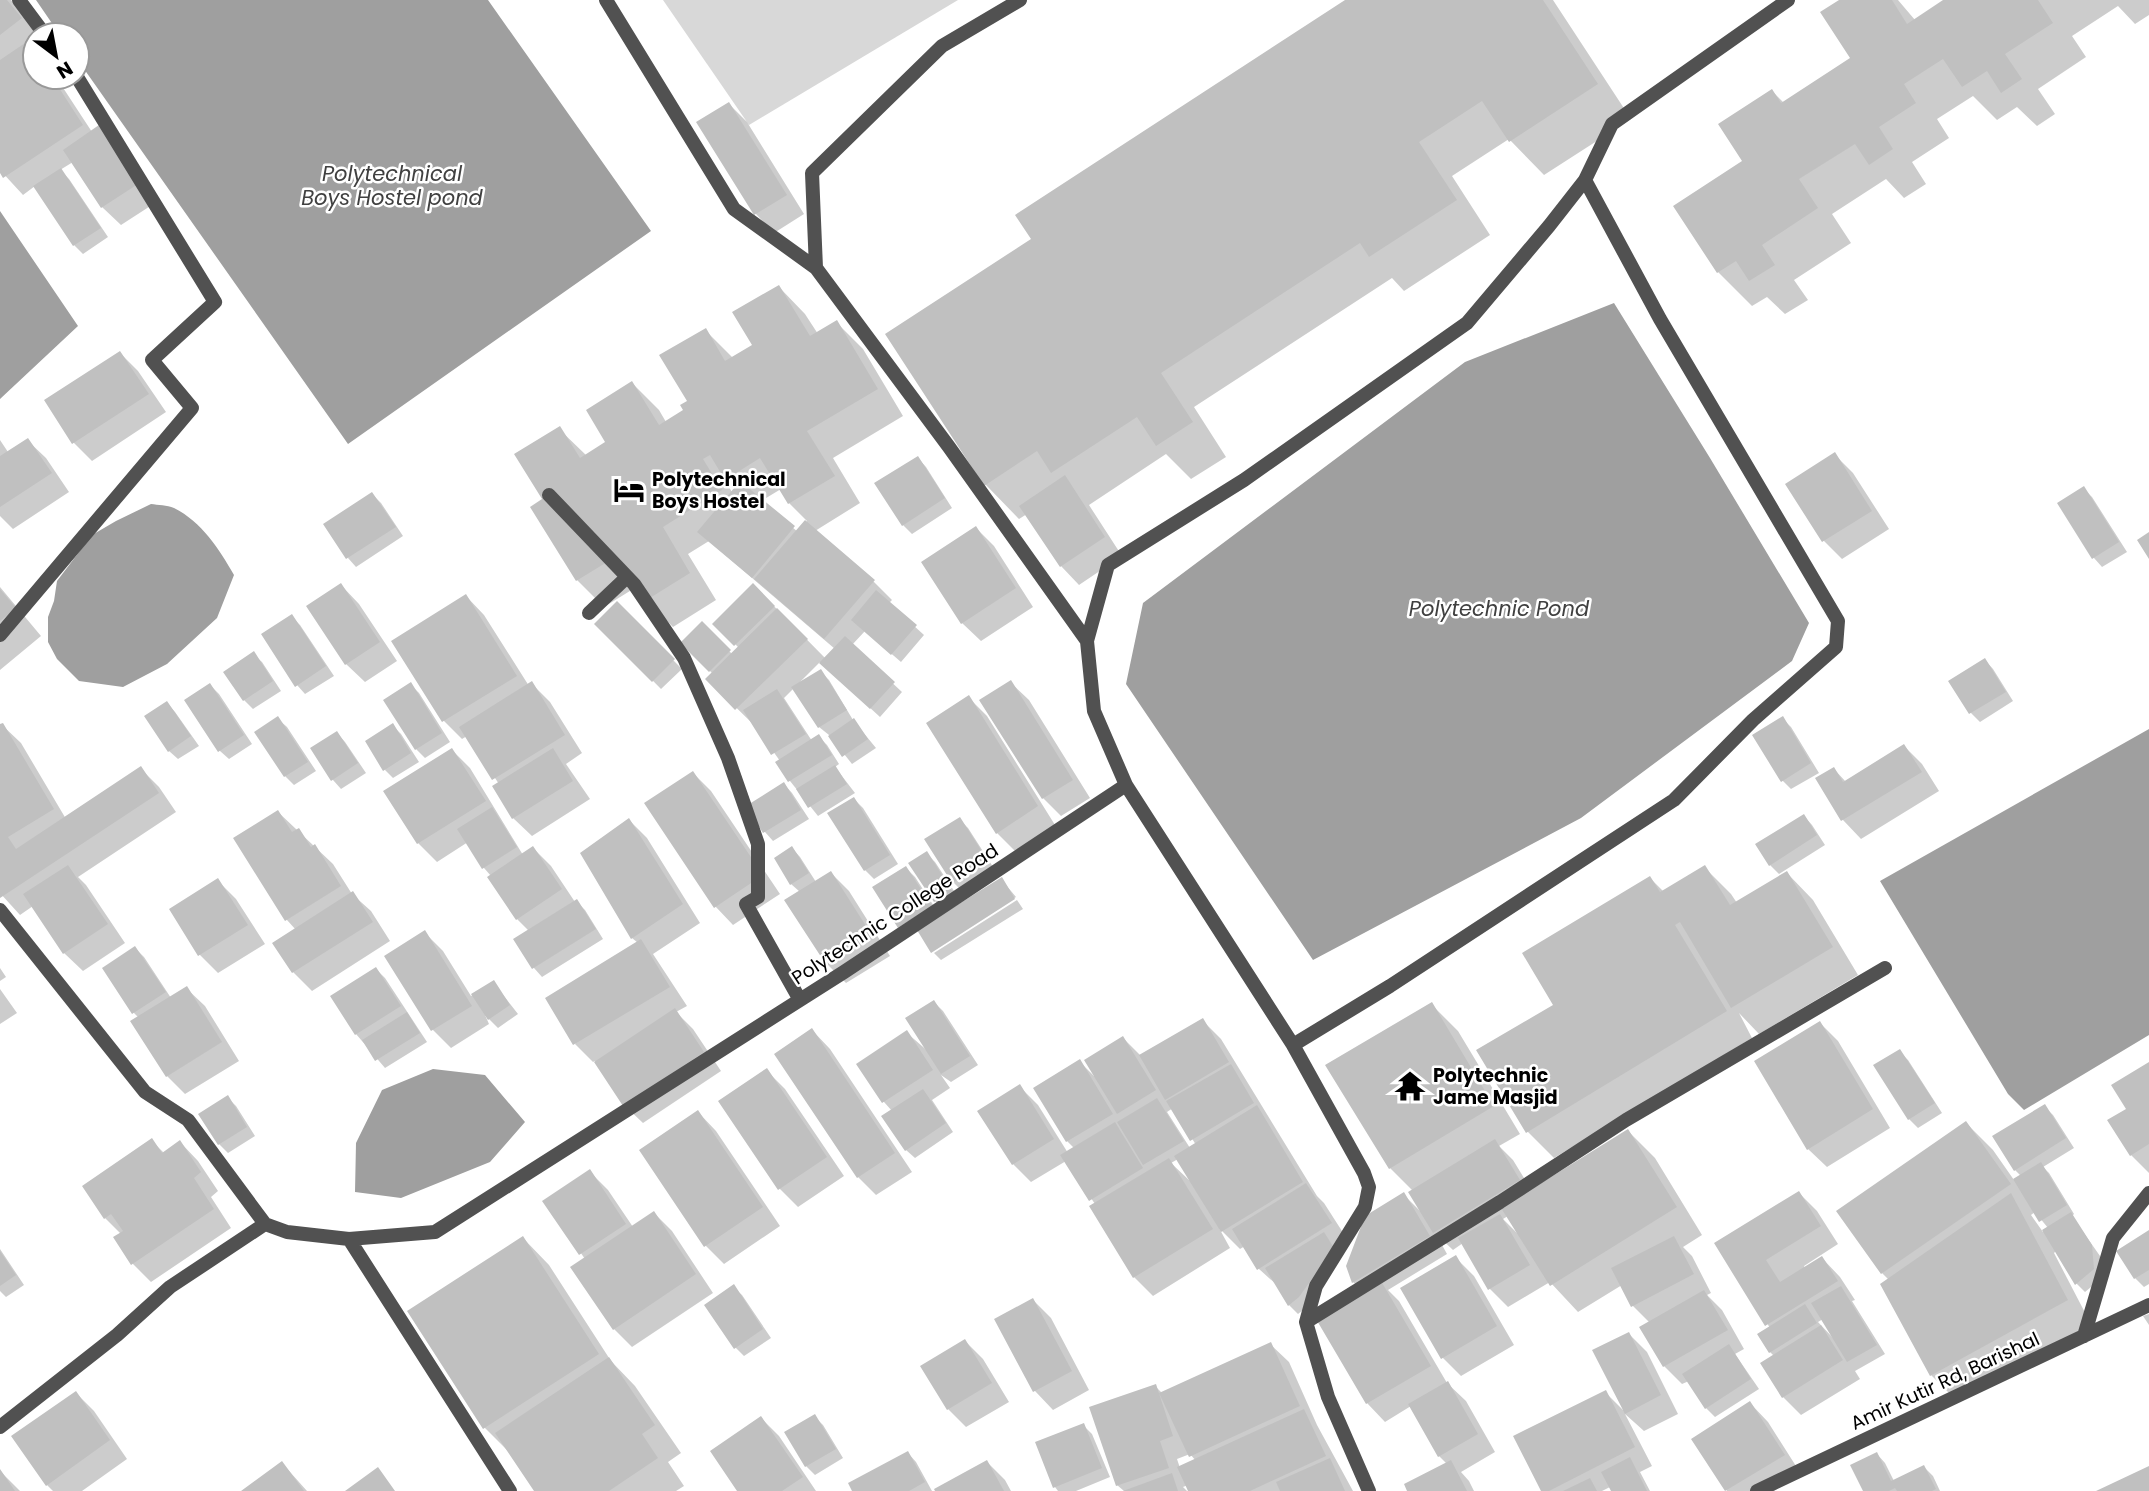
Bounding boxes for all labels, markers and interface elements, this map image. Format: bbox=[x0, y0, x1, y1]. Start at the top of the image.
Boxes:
north arrow bbox=[21, 21, 91, 91]
text: N bbox=[52, 55, 78, 85]
water label: Polytechnical Boys Hostel pond bbox=[301, 159, 484, 212]
place label: Polytechnical Boys Hostel bbox=[652, 466, 786, 515]
hotel icon: Polytechnical Boys Hostel bbox=[612, 473, 646, 507]
water label: Polytechnic Pond bbox=[1409, 594, 1590, 623]
street label: Polytechnic College Road bbox=[786, 837, 1004, 991]
place label: Polytechnic Jame Masjid bbox=[1433, 1062, 1558, 1111]
temple icon: Polytechnic Jame Masjid bbox=[1393, 1069, 1427, 1103]
street label: Amir Kutir Rd, Barishal bbox=[1846, 1325, 2044, 1437]

